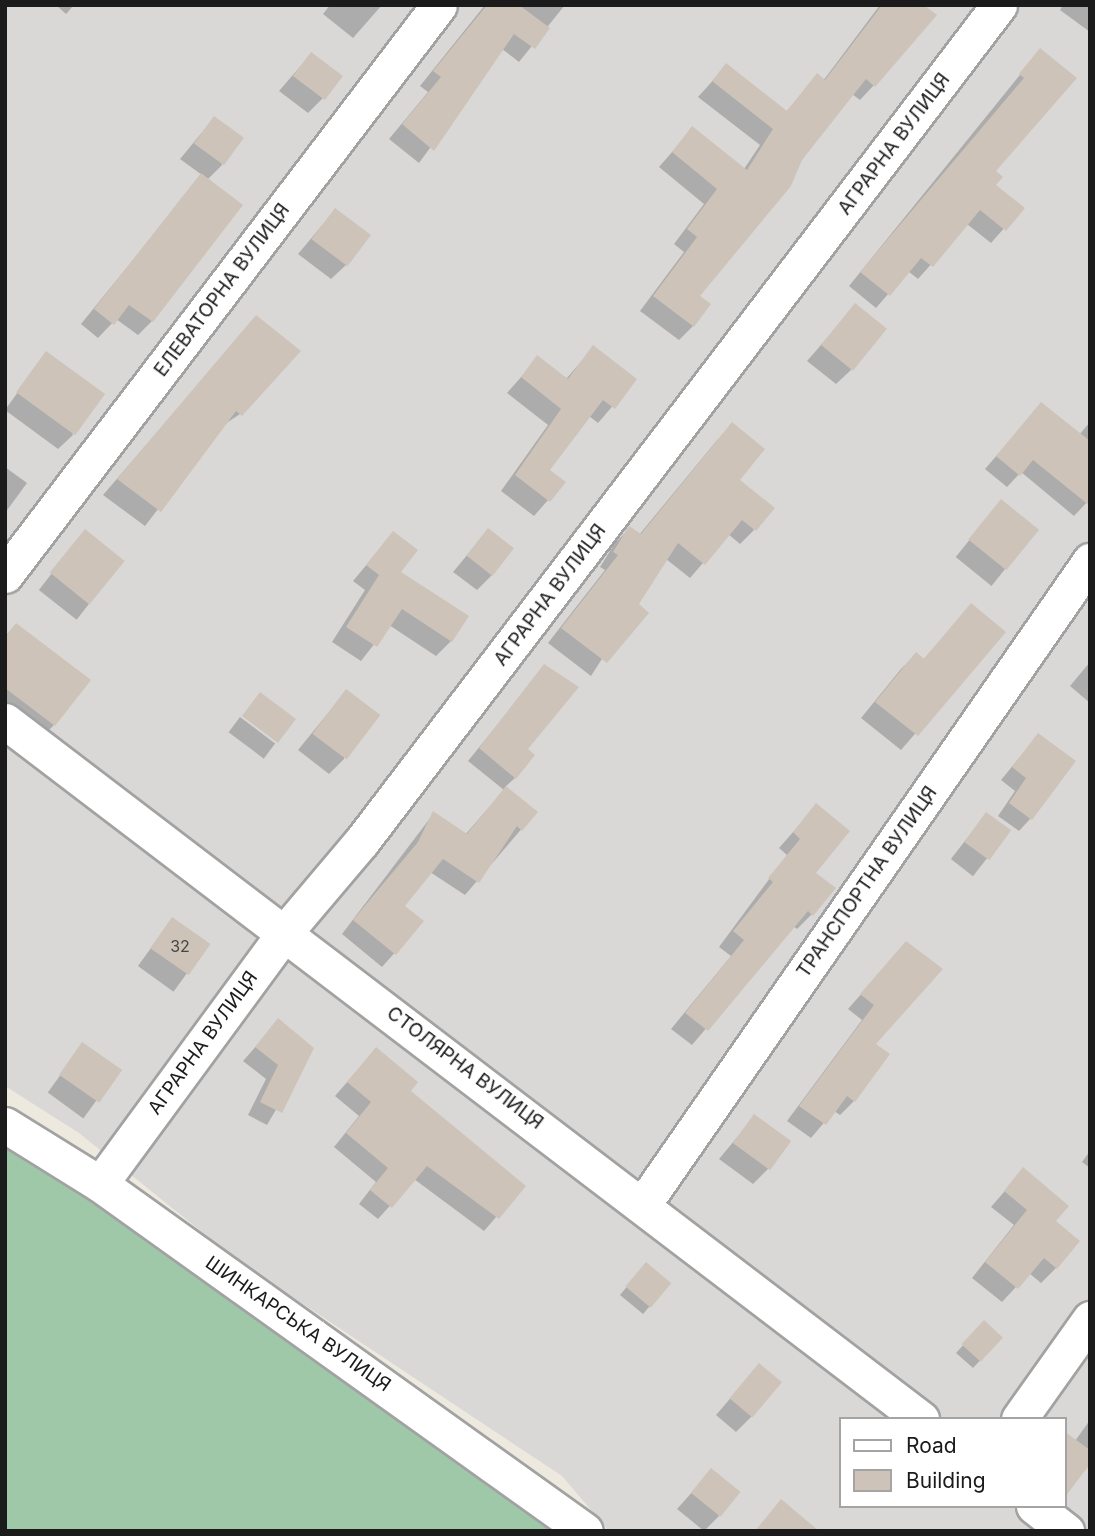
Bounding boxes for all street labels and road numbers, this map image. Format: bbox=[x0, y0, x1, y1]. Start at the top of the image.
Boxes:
street label: АГРАРНА ВУЛИЦЯ bbox=[833, 69, 955, 219]
street label: ЕЛЕВАТОРНА ВУЛИЦЯ bbox=[149, 199, 295, 381]
street label: АГРАРНА ВУЛИЦЯ bbox=[489, 520, 611, 670]
street label: ТРАНСПОРТНА ВУЛИЦЯ bbox=[792, 782, 942, 982]
street label: АГРАРНА ВУЛИЦЯ bbox=[143, 967, 263, 1119]
street label: СТОЛЯРНА ВУЛИЦЯ bbox=[382, 1002, 548, 1134]
street label: ШИНКАРСЬКА ВУЛИЦЯ bbox=[201, 1251, 395, 1397]

